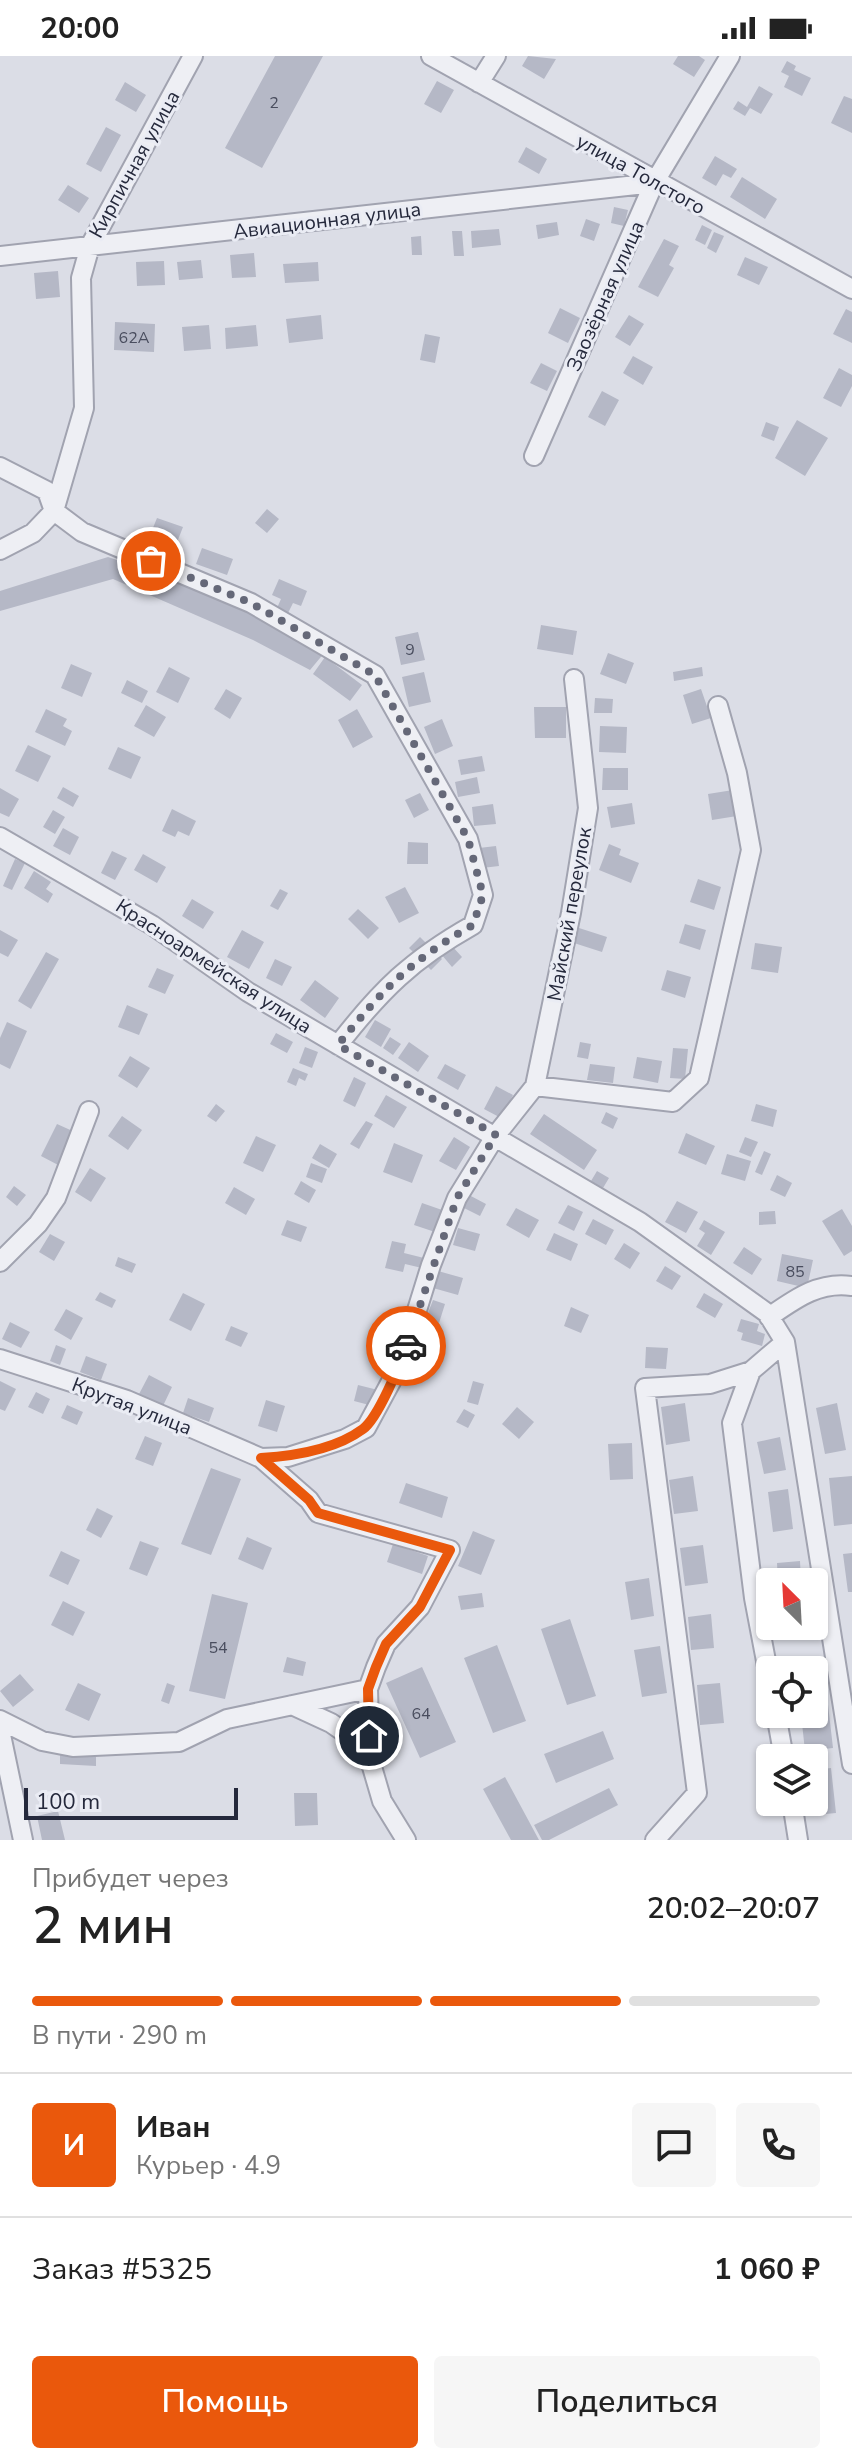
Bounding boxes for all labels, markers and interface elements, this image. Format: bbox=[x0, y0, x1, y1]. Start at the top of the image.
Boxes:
text: 20:00 bbox=[40, 8, 119, 49]
street label: Кирпичная улица bbox=[83, 86, 186, 243]
house number: 2 bbox=[269, 92, 279, 114]
street label: улица Толстого bbox=[571, 128, 710, 221]
street label: Авиационная улица bbox=[232, 196, 422, 245]
street label: Заозёрная улица bbox=[560, 217, 651, 376]
house number: 62А bbox=[119, 327, 150, 349]
pin bbox=[117, 527, 185, 595]
icon: bag bbox=[129, 539, 173, 583]
house number: 9 bbox=[405, 639, 415, 661]
street label: Майский переулок bbox=[541, 824, 598, 1003]
street label: Красноармейская улица bbox=[110, 893, 317, 1040]
house number: 85 bbox=[785, 1261, 805, 1283]
courier bbox=[366, 1306, 446, 1386]
icon: car bbox=[384, 1324, 428, 1368]
street label: Крутая улица bbox=[68, 1371, 196, 1442]
north arrow bbox=[756, 1568, 828, 1640]
map controls bbox=[756, 1568, 828, 1816]
house number: 54 bbox=[208, 1637, 228, 1659]
button: locate bbox=[756, 1656, 828, 1728]
pin bbox=[335, 1702, 403, 1770]
house number: 64 bbox=[411, 1703, 431, 1725]
icon: home bbox=[347, 1714, 391, 1758]
button: layers bbox=[756, 1744, 828, 1816]
scale bar bbox=[24, 1784, 238, 1820]
text: 100 m bbox=[36, 1787, 100, 1817]
text: Прибудет через bbox=[32, 1861, 229, 1896]
text: 20:02–20:07 bbox=[647, 1888, 820, 1929]
text: 2 мин bbox=[32, 1890, 174, 1961]
text: В пути · 290 m bbox=[32, 2018, 207, 2053]
button: chat bbox=[632, 2103, 716, 2187]
button: phone bbox=[736, 2103, 820, 2187]
text: Иван bbox=[136, 2107, 211, 2148]
text: И bbox=[63, 2125, 85, 2166]
text: Курьер · 4.9 bbox=[136, 2148, 281, 2183]
text: Заказ #5325 bbox=[32, 2249, 212, 2290]
text: 1 060 ₽ bbox=[714, 2249, 820, 2290]
button: Помощь bbox=[32, 2356, 418, 2448]
button: Поделиться bbox=[434, 2356, 820, 2448]

